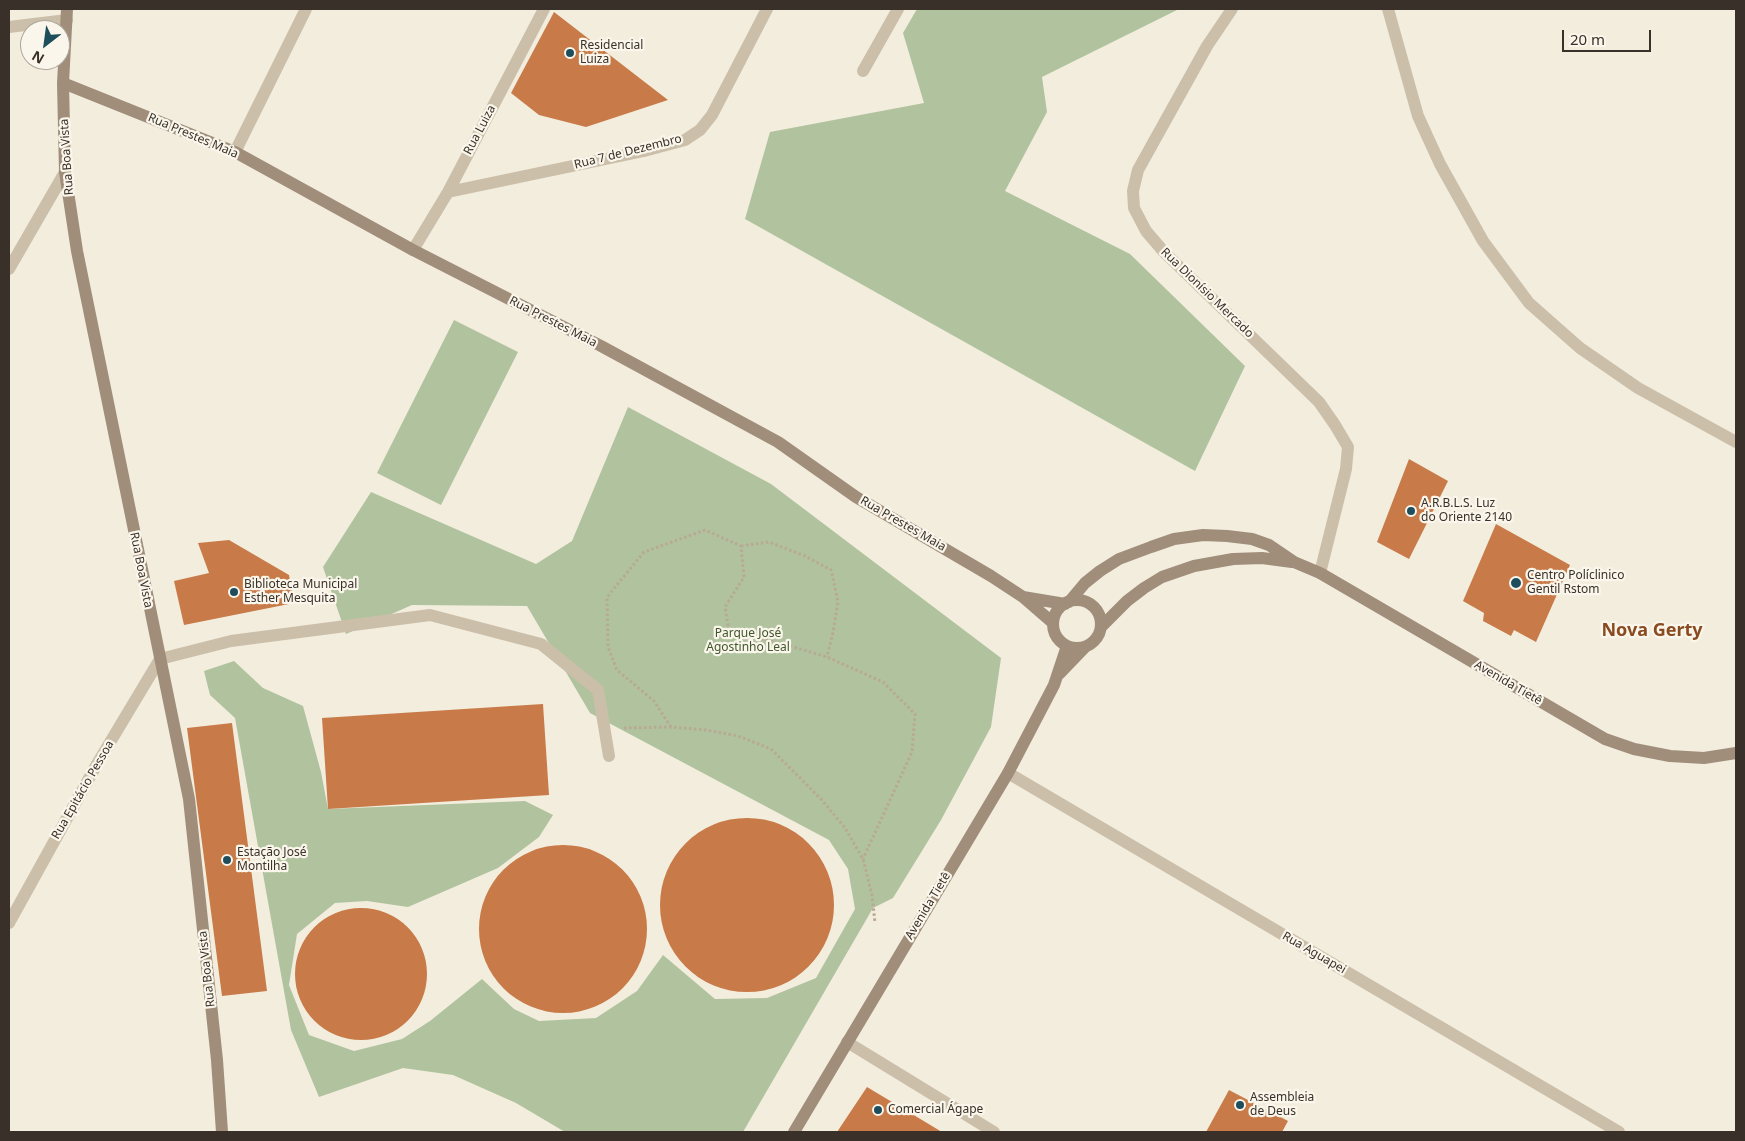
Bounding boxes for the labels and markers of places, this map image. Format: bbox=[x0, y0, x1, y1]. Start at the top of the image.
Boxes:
place label: Residencial Luiza bbox=[580, 39, 643, 67]
marker: Residencial Luiza bbox=[564, 47, 576, 59]
place label: A.R.B.L.S. Luz do Oriente 2140 bbox=[1421, 497, 1512, 525]
marker: A.R.B.L.S. Luz do Oriente 2140 bbox=[1405, 505, 1417, 517]
place label: Centro Políclinico Gentil Rstom bbox=[1527, 569, 1624, 597]
marker: Centro Políclinico Gentil Rstom bbox=[1509, 576, 1523, 590]
place label: Biblioteca Municipal Esther Mesquita bbox=[244, 578, 357, 606]
marker: Biblioteca Municipal Esther Mesquita bbox=[228, 586, 240, 598]
place label: Estação José Montilha bbox=[237, 846, 306, 874]
marker: Estação José Montilha bbox=[221, 854, 233, 866]
place label: Assembleia de Deus bbox=[1250, 1091, 1314, 1119]
marker: Assembleia de Deus bbox=[1234, 1099, 1246, 1111]
place label: Comercial Ágape bbox=[888, 1103, 983, 1117]
marker: Comercial Ágape bbox=[872, 1104, 884, 1116]

